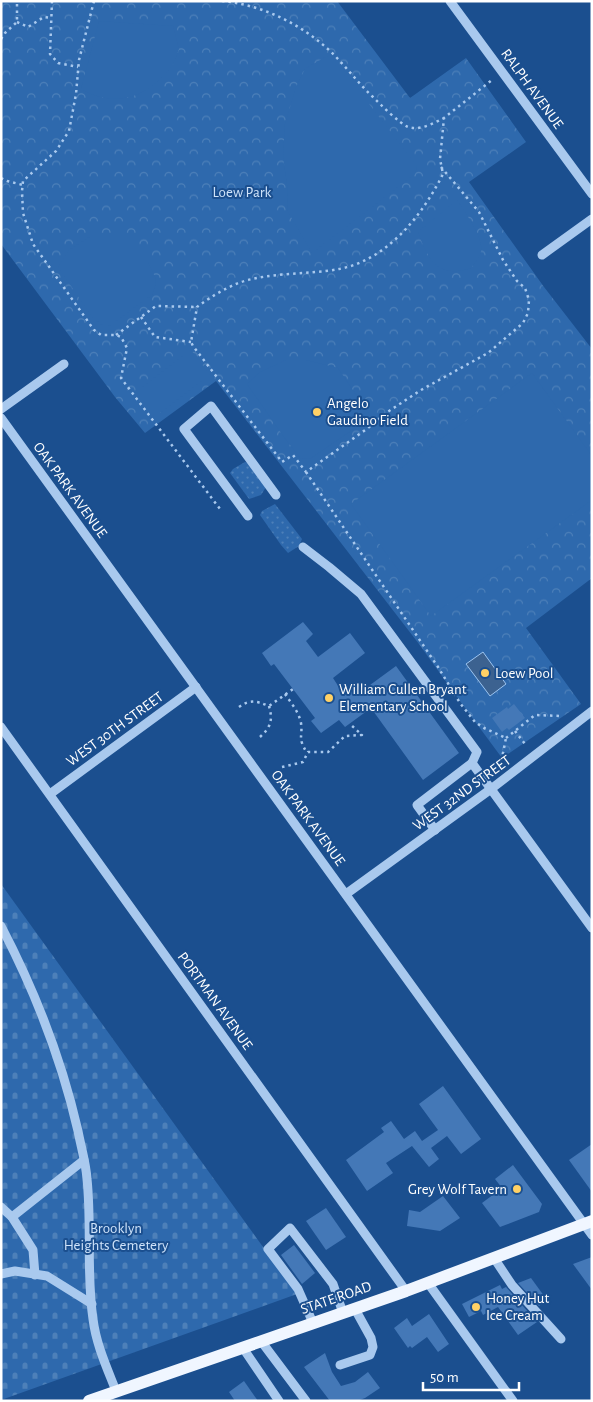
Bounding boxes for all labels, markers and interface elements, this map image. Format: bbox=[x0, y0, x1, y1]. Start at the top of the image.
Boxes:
street label: RALPH AVENUE bbox=[498, 46, 566, 132]
park label: Loew Park bbox=[213, 185, 272, 200]
place label: Angelo Gaudino Field bbox=[327, 396, 408, 428]
marker: Angelo Gaudino Field bbox=[311, 406, 323, 418]
street label: OAK PARK AVENUE bbox=[30, 439, 110, 541]
place label: Loew Pool bbox=[495, 666, 554, 681]
marker: Loew Pool bbox=[479, 667, 491, 679]
place label: William Cullen Bryant Elementary School bbox=[339, 682, 467, 714]
street label: WEST 30TH STREET bbox=[64, 689, 167, 769]
marker: William Cullen Bryant Elementary School bbox=[323, 692, 335, 704]
street label: WEST 32ND STREET bbox=[410, 752, 514, 833]
street label: OAK PARK AVENUE bbox=[268, 767, 348, 869]
street label: PORTMAN AVENUE bbox=[175, 949, 255, 1053]
place label: Grey Wolf Tavern bbox=[408, 1182, 507, 1197]
marker: Grey Wolf Tavern bbox=[511, 1183, 523, 1195]
park label: Brooklyn Heights Cemetery bbox=[64, 1221, 169, 1253]
street label: STATE ROAD bbox=[299, 1279, 374, 1317]
place label: Honey Hut Ice Cream bbox=[486, 1291, 549, 1323]
marker: Honey Hut Ice Cream bbox=[470, 1301, 482, 1313]
scale bar bbox=[423, 1360, 519, 1392]
text: 50 m bbox=[430, 1370, 459, 1385]

